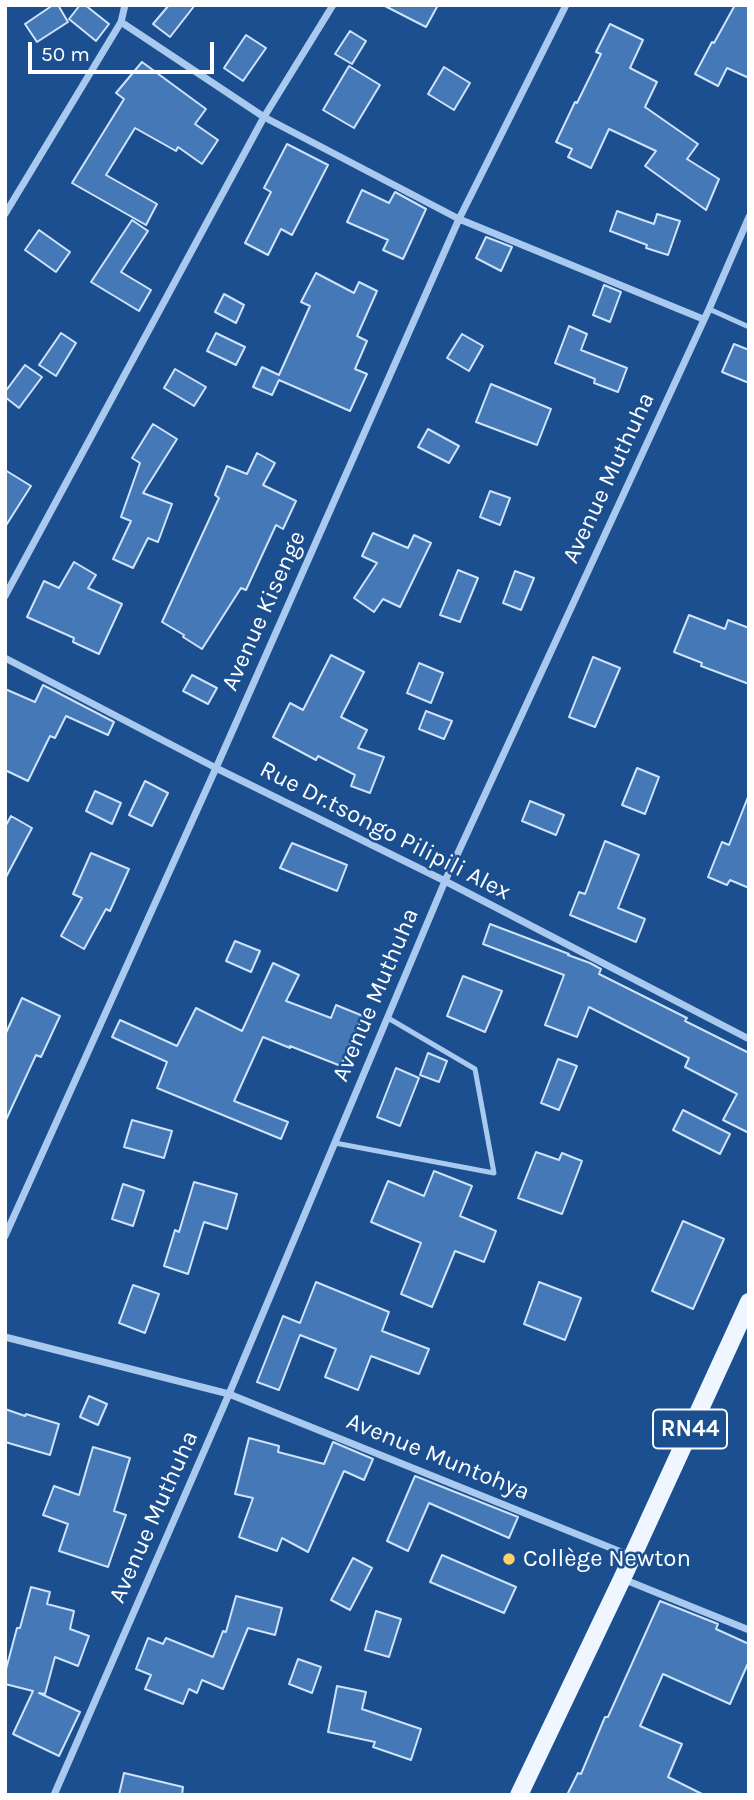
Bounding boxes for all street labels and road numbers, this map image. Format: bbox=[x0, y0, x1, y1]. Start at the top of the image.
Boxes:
street label: Avenue Muthuha bbox=[557, 388, 661, 568]
street label: Avenue Kisenge bbox=[216, 527, 312, 695]
street label: Rue Dr.tsongo Pilipili Alex bbox=[255, 755, 515, 907]
street label: Avenue Muthuha bbox=[327, 904, 425, 1086]
street label: Avenue Muntohya bbox=[342, 1407, 534, 1507]
road number: RN44 bbox=[653, 1410, 727, 1448]
street label: Avenue Muthuha bbox=[103, 1427, 205, 1607]

